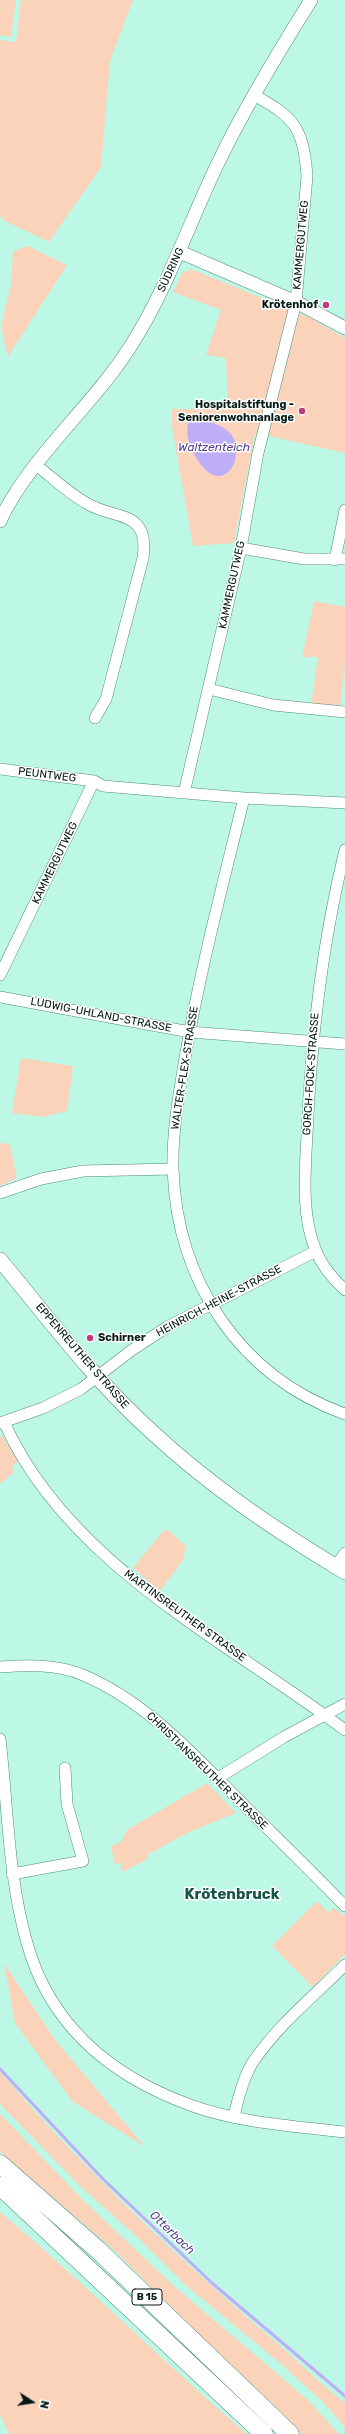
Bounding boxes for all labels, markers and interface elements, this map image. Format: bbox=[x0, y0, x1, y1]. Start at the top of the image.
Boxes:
street label: KAMMERGUTWEG bbox=[291, 200, 311, 290]
street label: SÜDRING bbox=[155, 246, 187, 294]
place label: Krötenhof bbox=[262, 298, 318, 312]
marker: Krötenhof bbox=[321, 300, 331, 310]
place label: Hospitalstiftung - Seniorenwohnanlage bbox=[178, 398, 294, 424]
marker: Hospitalstiftung - Seniorenwohnanlage bbox=[297, 406, 307, 416]
water label: Waltzenteich bbox=[178, 441, 250, 455]
street label: KAMMERGUTWEG bbox=[216, 540, 248, 630]
street label: PEUNTWEG bbox=[17, 765, 77, 785]
street label: KAMMERGUTWEG bbox=[29, 820, 81, 906]
street label: LUDWIG-UHLAND-STRASSE bbox=[29, 995, 173, 1035]
street label: WALTER-FLEX-STRASSE bbox=[169, 1005, 201, 1131]
street label: GORCH-FOCK-STRASSE bbox=[300, 1012, 322, 1136]
street label: HEINRICH-HEINE-STRASSE bbox=[154, 1262, 284, 1340]
street label: EPPENREUTHER STRASSE bbox=[33, 1301, 131, 1411]
place label: Schirner bbox=[98, 1331, 146, 1345]
marker: Schirner bbox=[85, 1333, 95, 1343]
street label: MARTINSREUTHER STRASSE bbox=[122, 1567, 248, 1665]
street label: CHRISTIANSREUTHER STRASSE bbox=[144, 1709, 270, 1833]
district label: Krötenbruck bbox=[185, 1886, 279, 1904]
water label: Otterbach bbox=[147, 2208, 197, 2258]
road number: B 15 bbox=[132, 2289, 162, 2305]
north arrow bbox=[12, 2382, 52, 2422]
text: N bbox=[37, 2399, 51, 2410]

